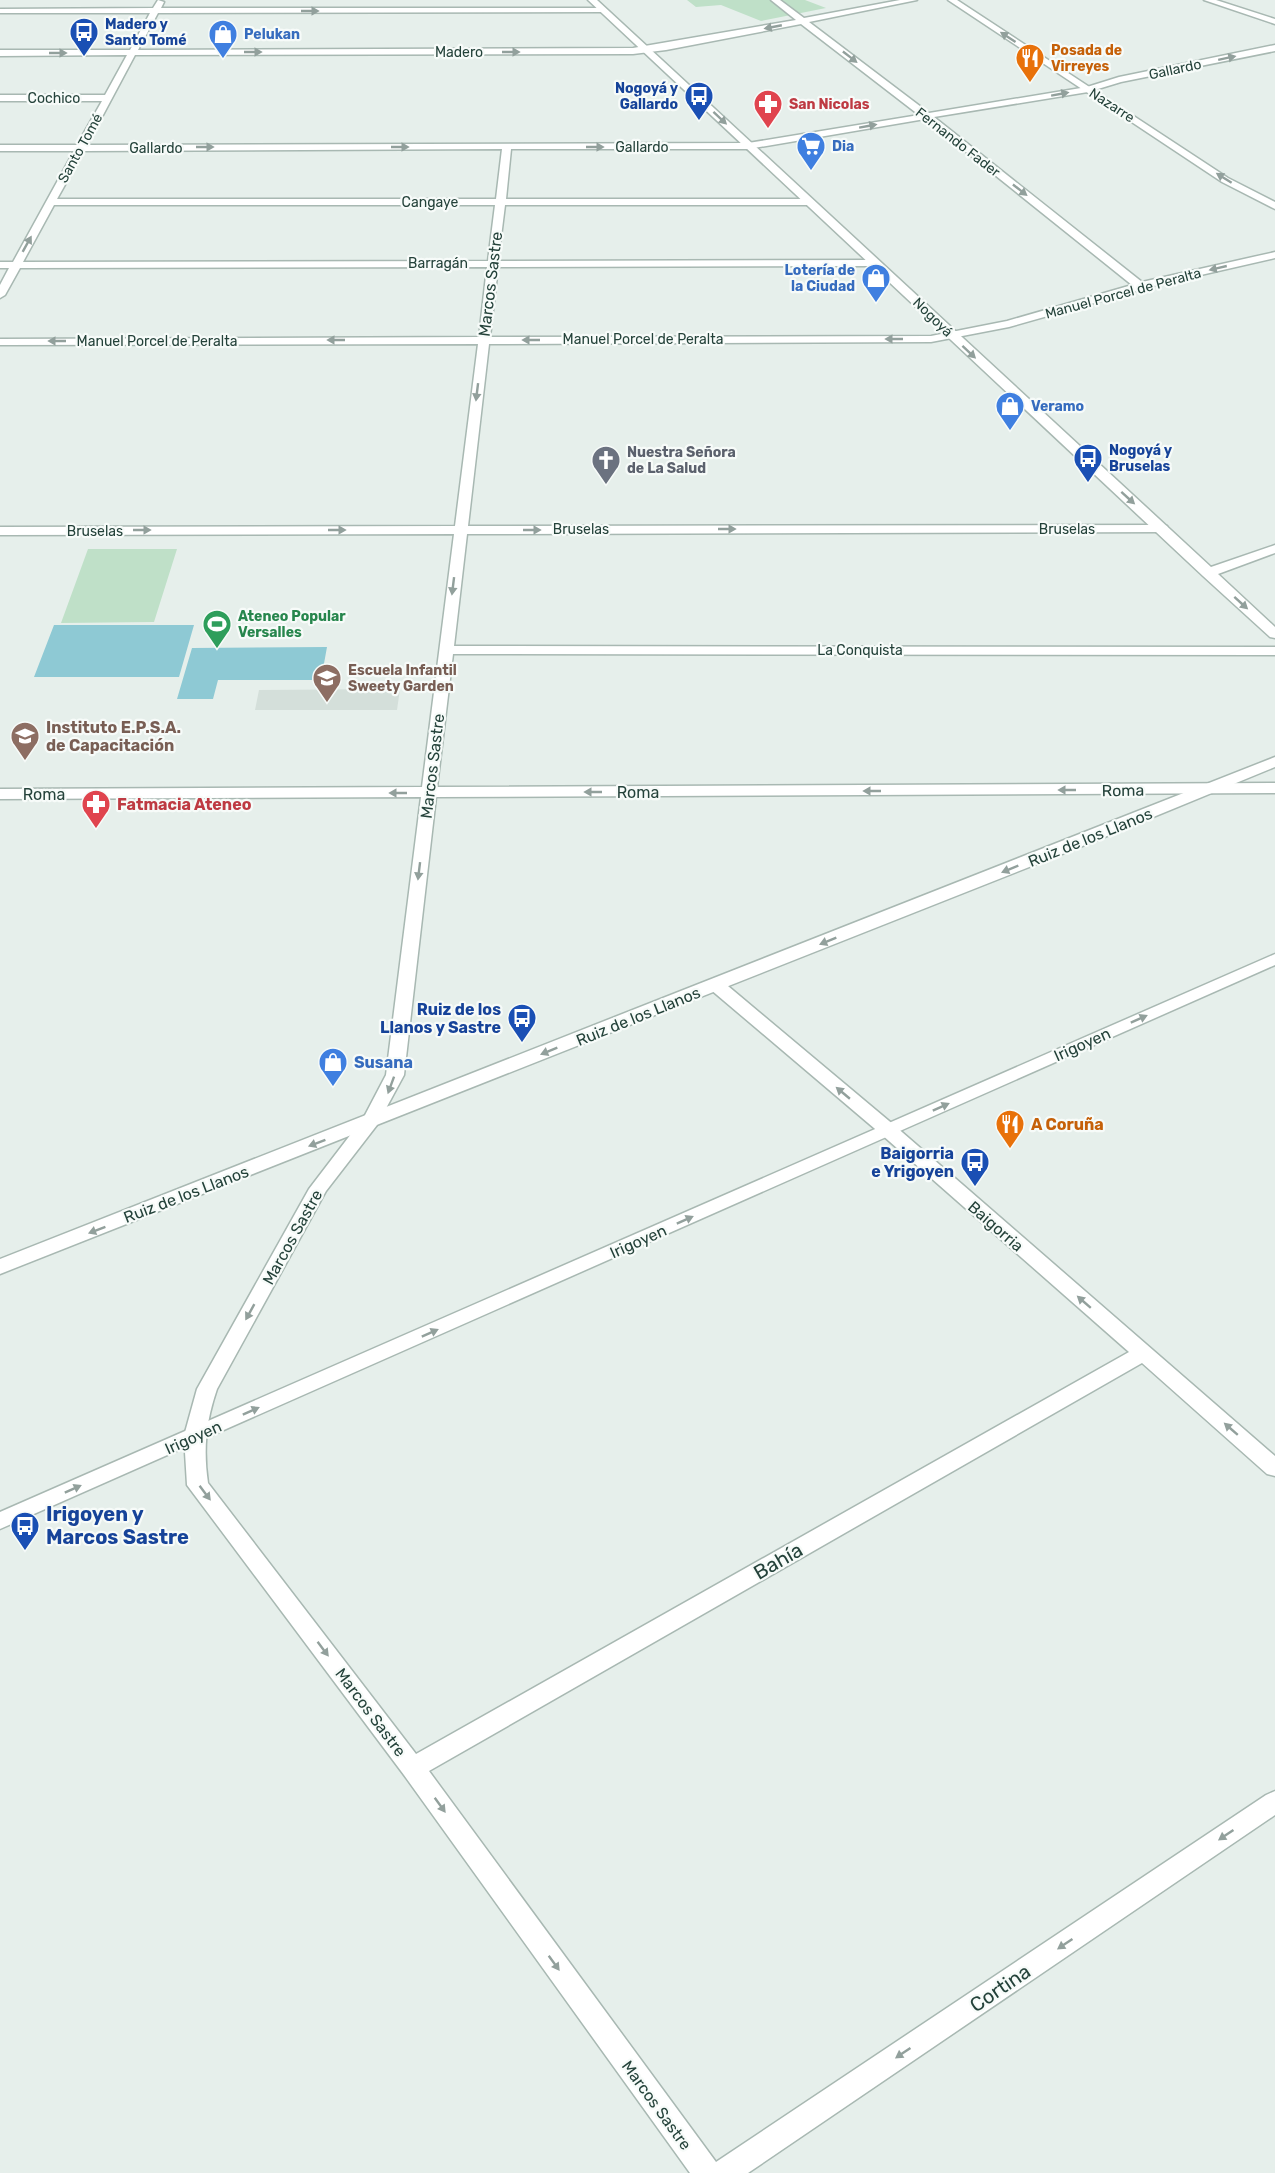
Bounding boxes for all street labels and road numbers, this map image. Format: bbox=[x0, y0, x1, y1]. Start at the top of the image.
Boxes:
street label: Madero bbox=[435, 44, 483, 61]
street label: Gallardo bbox=[1147, 56, 1203, 83]
street label: Nazarre bbox=[1086, 84, 1138, 126]
street label: Cochico bbox=[28, 90, 80, 107]
street label: Fernando Fader bbox=[912, 104, 1004, 181]
street label: Santo Tomé bbox=[54, 111, 106, 186]
street label: Gallardo bbox=[615, 139, 669, 156]
street label: Gallardo bbox=[129, 140, 183, 157]
street label: Cangaye bbox=[402, 194, 459, 211]
street label: Marcos Sastre bbox=[475, 230, 506, 338]
street label: Barragán bbox=[408, 255, 468, 272]
street label: Manuel Porcel de Peralta bbox=[1043, 264, 1203, 323]
street label: Nogoyá bbox=[909, 294, 956, 341]
street label: Manuel Porcel de Peralta bbox=[563, 331, 723, 348]
street label: Manuel Porcel de Peralta bbox=[77, 333, 237, 350]
street label: Bruselas bbox=[553, 521, 609, 538]
street label: Bruselas bbox=[1039, 521, 1095, 538]
street label: Bruselas bbox=[67, 523, 123, 540]
street label: La Conquista bbox=[817, 642, 903, 659]
street label: Marcos Sastre bbox=[417, 712, 448, 820]
street label: Roma bbox=[1102, 781, 1144, 800]
street label: Roma bbox=[617, 783, 659, 802]
street label: Roma bbox=[23, 785, 65, 804]
street label: Ruiz de los Llanos bbox=[1025, 804, 1155, 871]
street label: Ruiz de los Llanos bbox=[573, 983, 703, 1050]
street label: Irigoyen bbox=[1051, 1024, 1113, 1065]
street label: Ruiz de los Llanos bbox=[121, 1162, 251, 1227]
street label: Marcos Sastre bbox=[259, 1186, 326, 1288]
street label: Baigorria bbox=[964, 1197, 1027, 1256]
street label: Irigoyen bbox=[607, 1221, 669, 1262]
street label: Irigoyen bbox=[162, 1417, 224, 1458]
street label: Bahía bbox=[749, 1537, 807, 1585]
street label: Marcos Sastre bbox=[331, 1664, 410, 1760]
street label: Cortina bbox=[965, 1959, 1035, 2017]
street label: Marcos Sastre bbox=[618, 2057, 695, 2154]

